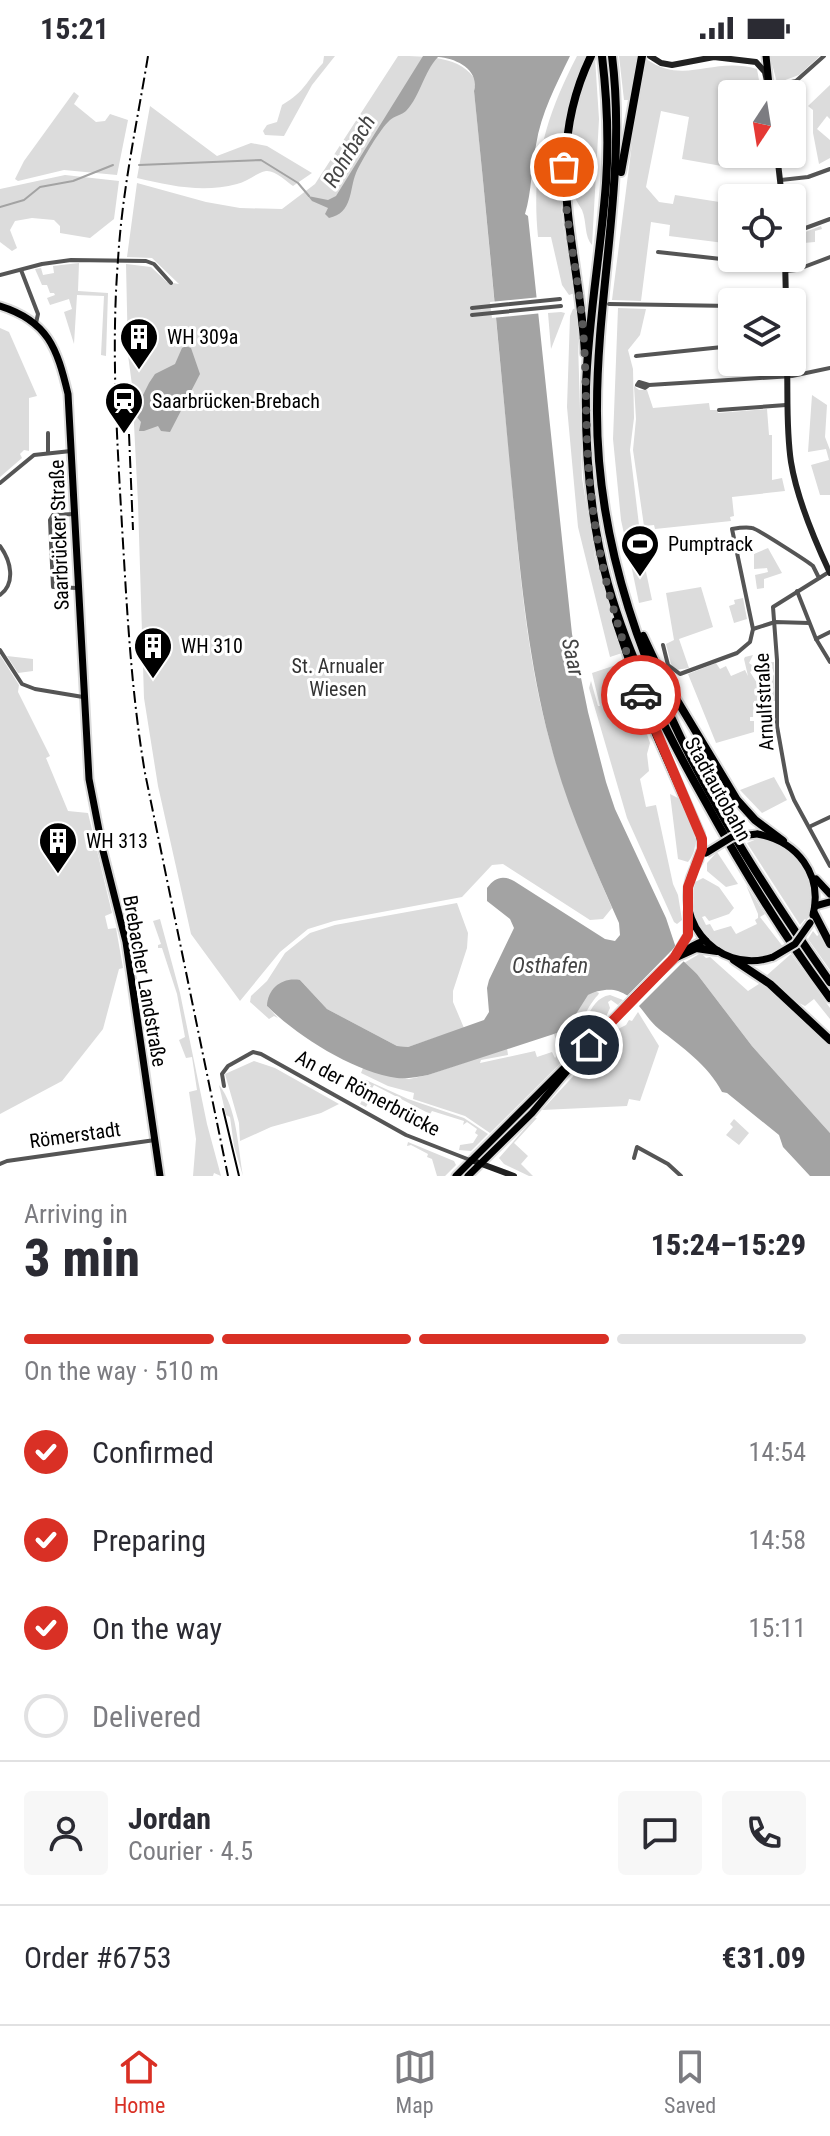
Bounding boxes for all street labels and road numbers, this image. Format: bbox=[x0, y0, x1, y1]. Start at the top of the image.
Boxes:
street label: Saarbrücker Straße bbox=[44, 459, 74, 611]
street label: Arnulfstraße bbox=[749, 652, 779, 752]
street label: Stadtautobahn bbox=[680, 733, 756, 845]
street label: Brebacher Landstraße bbox=[118, 894, 172, 1068]
street label: An der Römerbrücke bbox=[292, 1045, 444, 1141]
street label: Römerstadt bbox=[28, 1117, 122, 1153]

